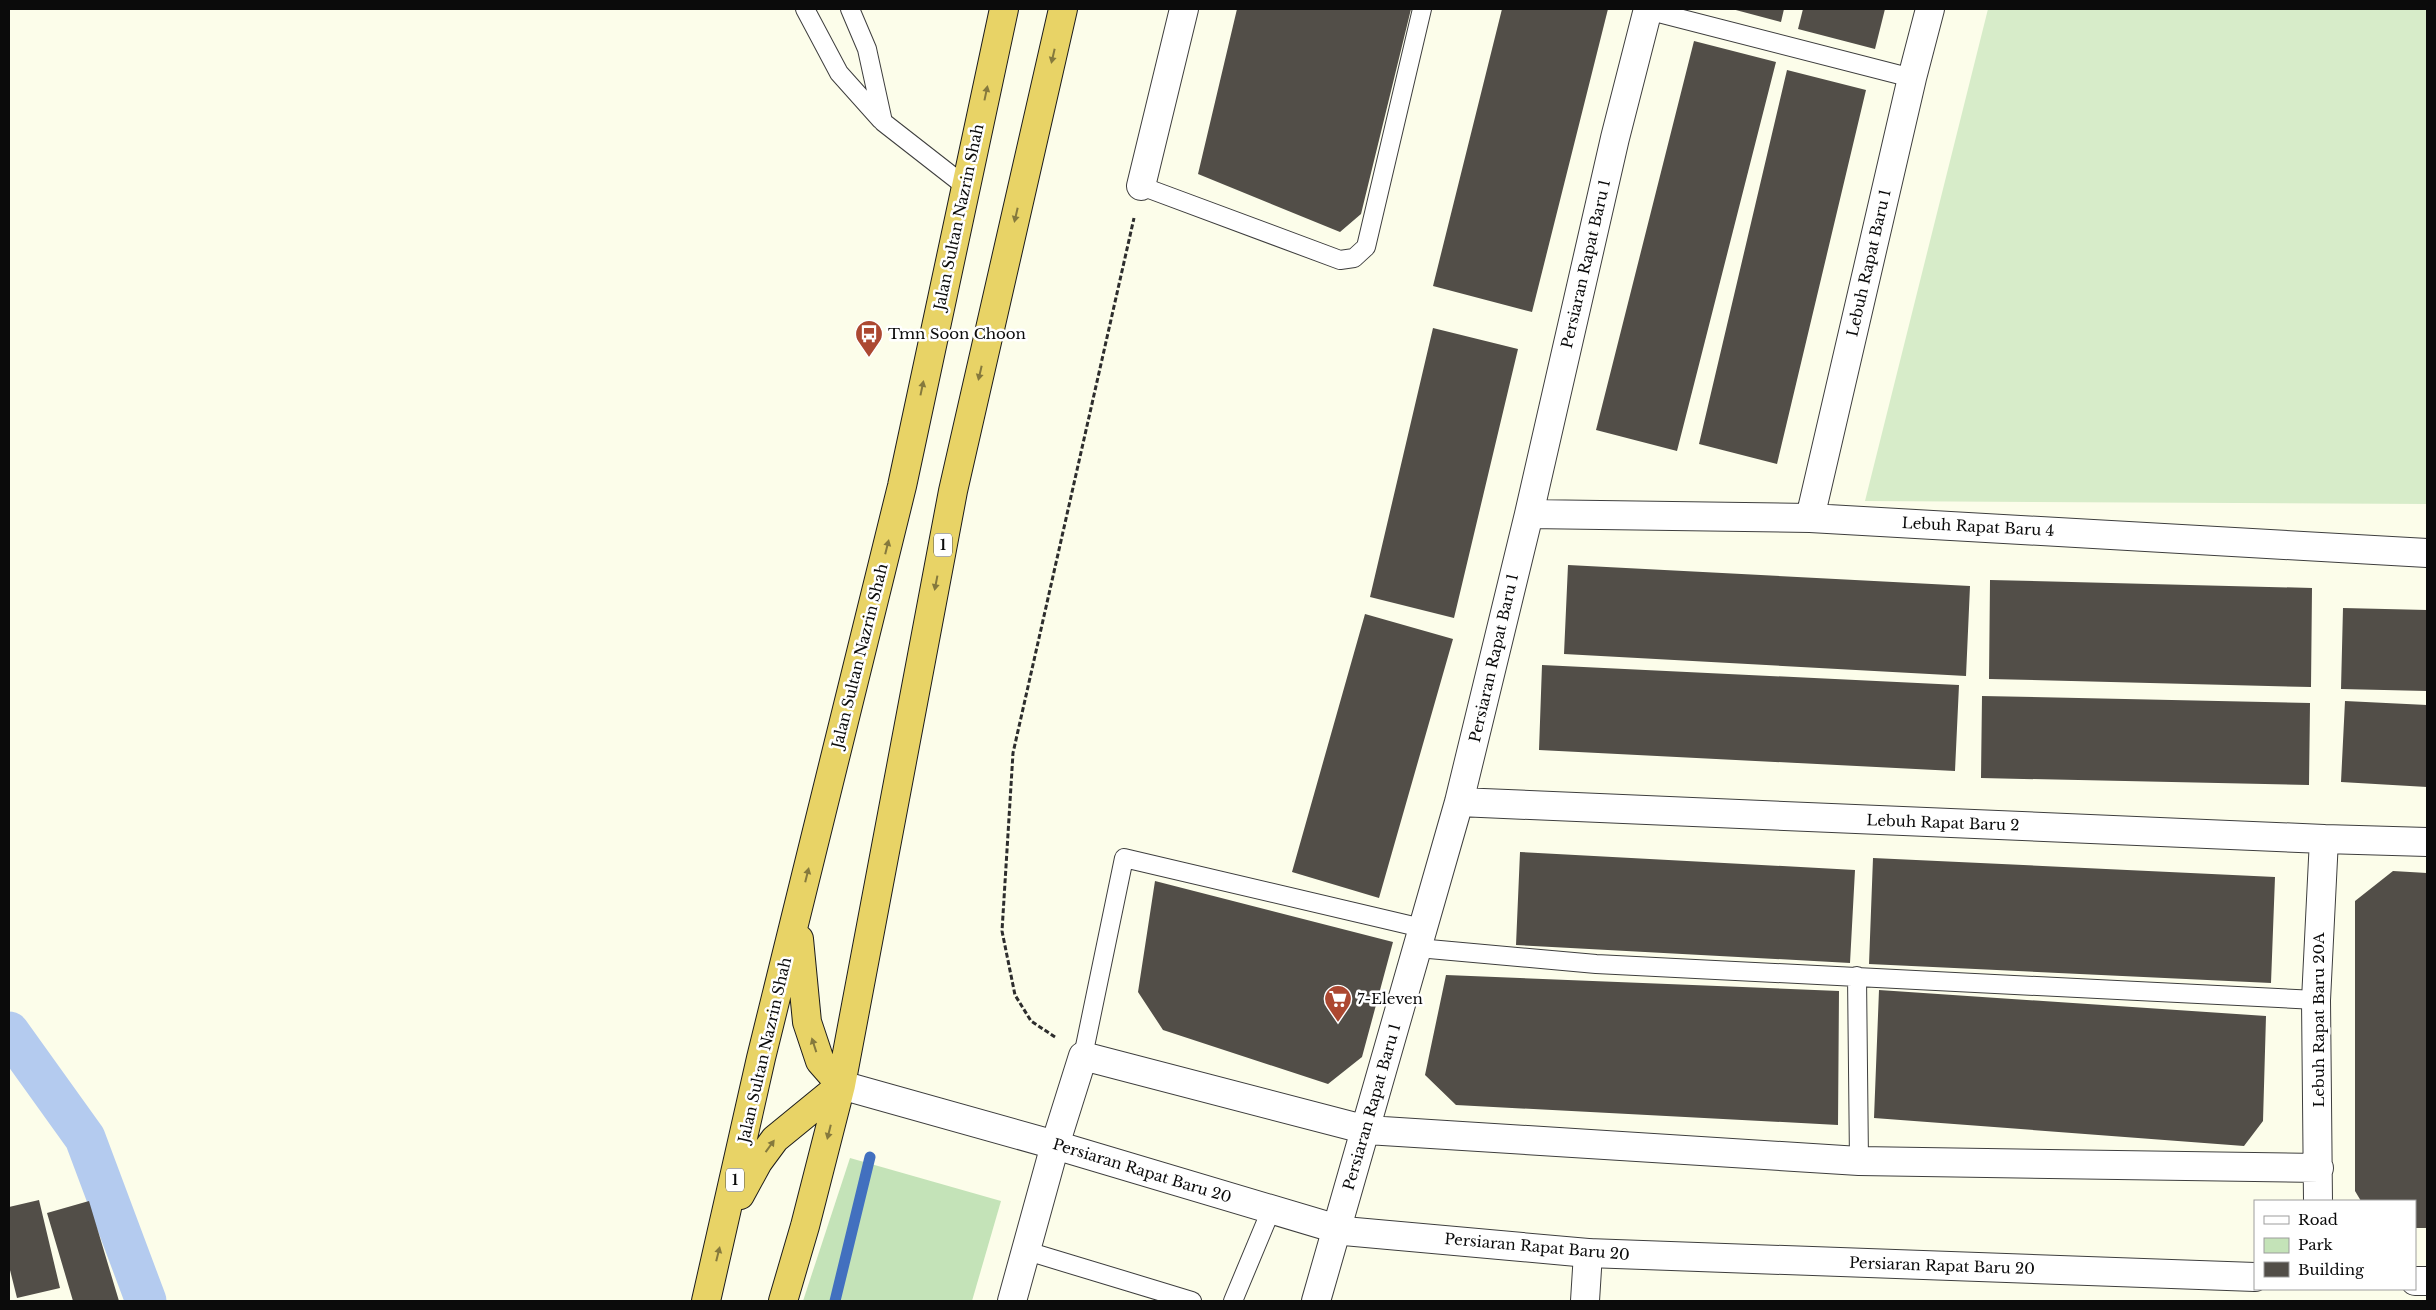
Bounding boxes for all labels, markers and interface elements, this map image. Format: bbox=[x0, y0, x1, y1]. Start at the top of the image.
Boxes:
one-way arrow bbox=[1049, 49, 1057, 64]
one-way arrow bbox=[982, 85, 990, 100]
street label: Jalan Sultan Nazrin Shah bbox=[929, 122, 988, 314]
street label: Persiaran Rapat Baru 1 bbox=[1557, 178, 1614, 350]
street label: Lebuh Rapat Baru 1 bbox=[1842, 187, 1895, 338]
one-way arrow bbox=[1012, 207, 1020, 223]
bus stop icon: Tmn Soon Choon bbox=[854, 319, 884, 358]
place label: Tmn Soon Choon bbox=[888, 324, 1026, 343]
one-way arrow bbox=[976, 366, 984, 381]
one-way arrow bbox=[919, 380, 927, 396]
street label: Lebuh Rapat Baru 4 bbox=[1901, 513, 2055, 540]
road number: 1 bbox=[934, 534, 952, 556]
one-way arrow bbox=[883, 539, 891, 554]
street label: Jalan Sultan Nazrin Shah bbox=[827, 561, 892, 752]
street label: Persiaran Rapat Baru 1 bbox=[1465, 572, 1522, 744]
one-way arrow bbox=[931, 576, 939, 592]
street label: Lebuh Rapat Baru 2 bbox=[1866, 810, 2020, 835]
one-way arrow bbox=[803, 867, 811, 882]
street label: Lebuh Rapat Baru 20A bbox=[2309, 932, 2328, 1108]
street label: Jalan Sultan Nazrin Shah bbox=[733, 955, 795, 1147]
supermarket icon: 7-Eleven bbox=[1323, 984, 1353, 1023]
place label: 7-Eleven bbox=[1357, 989, 1423, 1008]
street label: Persiaran Rapat Baru 1 bbox=[1339, 1021, 1404, 1192]
one-way arrow bbox=[810, 1037, 818, 1052]
one-way arrow bbox=[825, 1125, 833, 1140]
street label: Persiaran Rapat Baru 20 bbox=[1051, 1134, 1234, 1207]
one-way arrow bbox=[765, 1140, 775, 1153]
road number: 1 bbox=[726, 1168, 744, 1192]
legend bbox=[2254, 1200, 2416, 1290]
text: Road bbox=[2298, 1210, 2338, 1229]
street label: Persiaran Rapat Baru 20 bbox=[1444, 1229, 1630, 1264]
text: Park bbox=[2298, 1235, 2334, 1254]
one-way arrow bbox=[714, 1246, 722, 1261]
street label: Persiaran Rapat Baru 20 bbox=[1849, 1253, 2035, 1278]
text: Building bbox=[2298, 1260, 2365, 1279]

